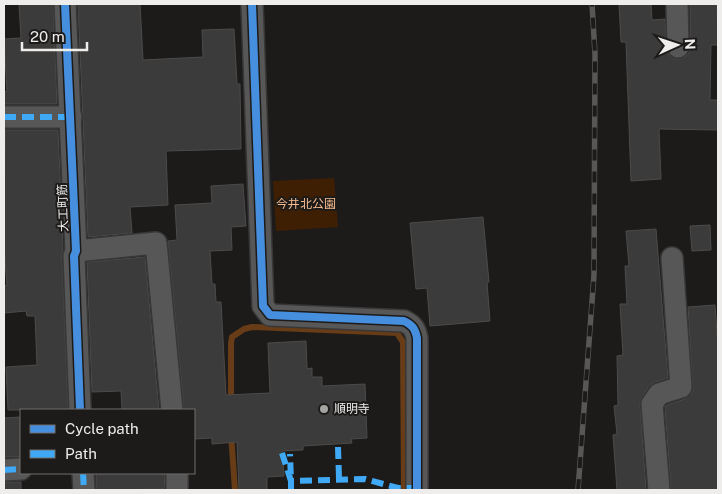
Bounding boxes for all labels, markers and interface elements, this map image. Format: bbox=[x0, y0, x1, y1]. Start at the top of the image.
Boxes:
scale bar bbox=[22, 20, 88, 52]
north arrow bbox=[652, 20, 702, 70]
text: 20 m bbox=[30, 28, 65, 45]
text: N bbox=[682, 38, 698, 50]
street label: 大工町筋 bbox=[55, 184, 71, 232]
park label: 今井北公園 bbox=[276, 197, 336, 211]
place label: 順明寺 bbox=[334, 402, 370, 416]
marker: 順明寺 bbox=[318, 403, 330, 415]
legend bbox=[20, 409, 195, 474]
text: Cycle path bbox=[65, 420, 139, 437]
text: Path bbox=[65, 445, 97, 462]

